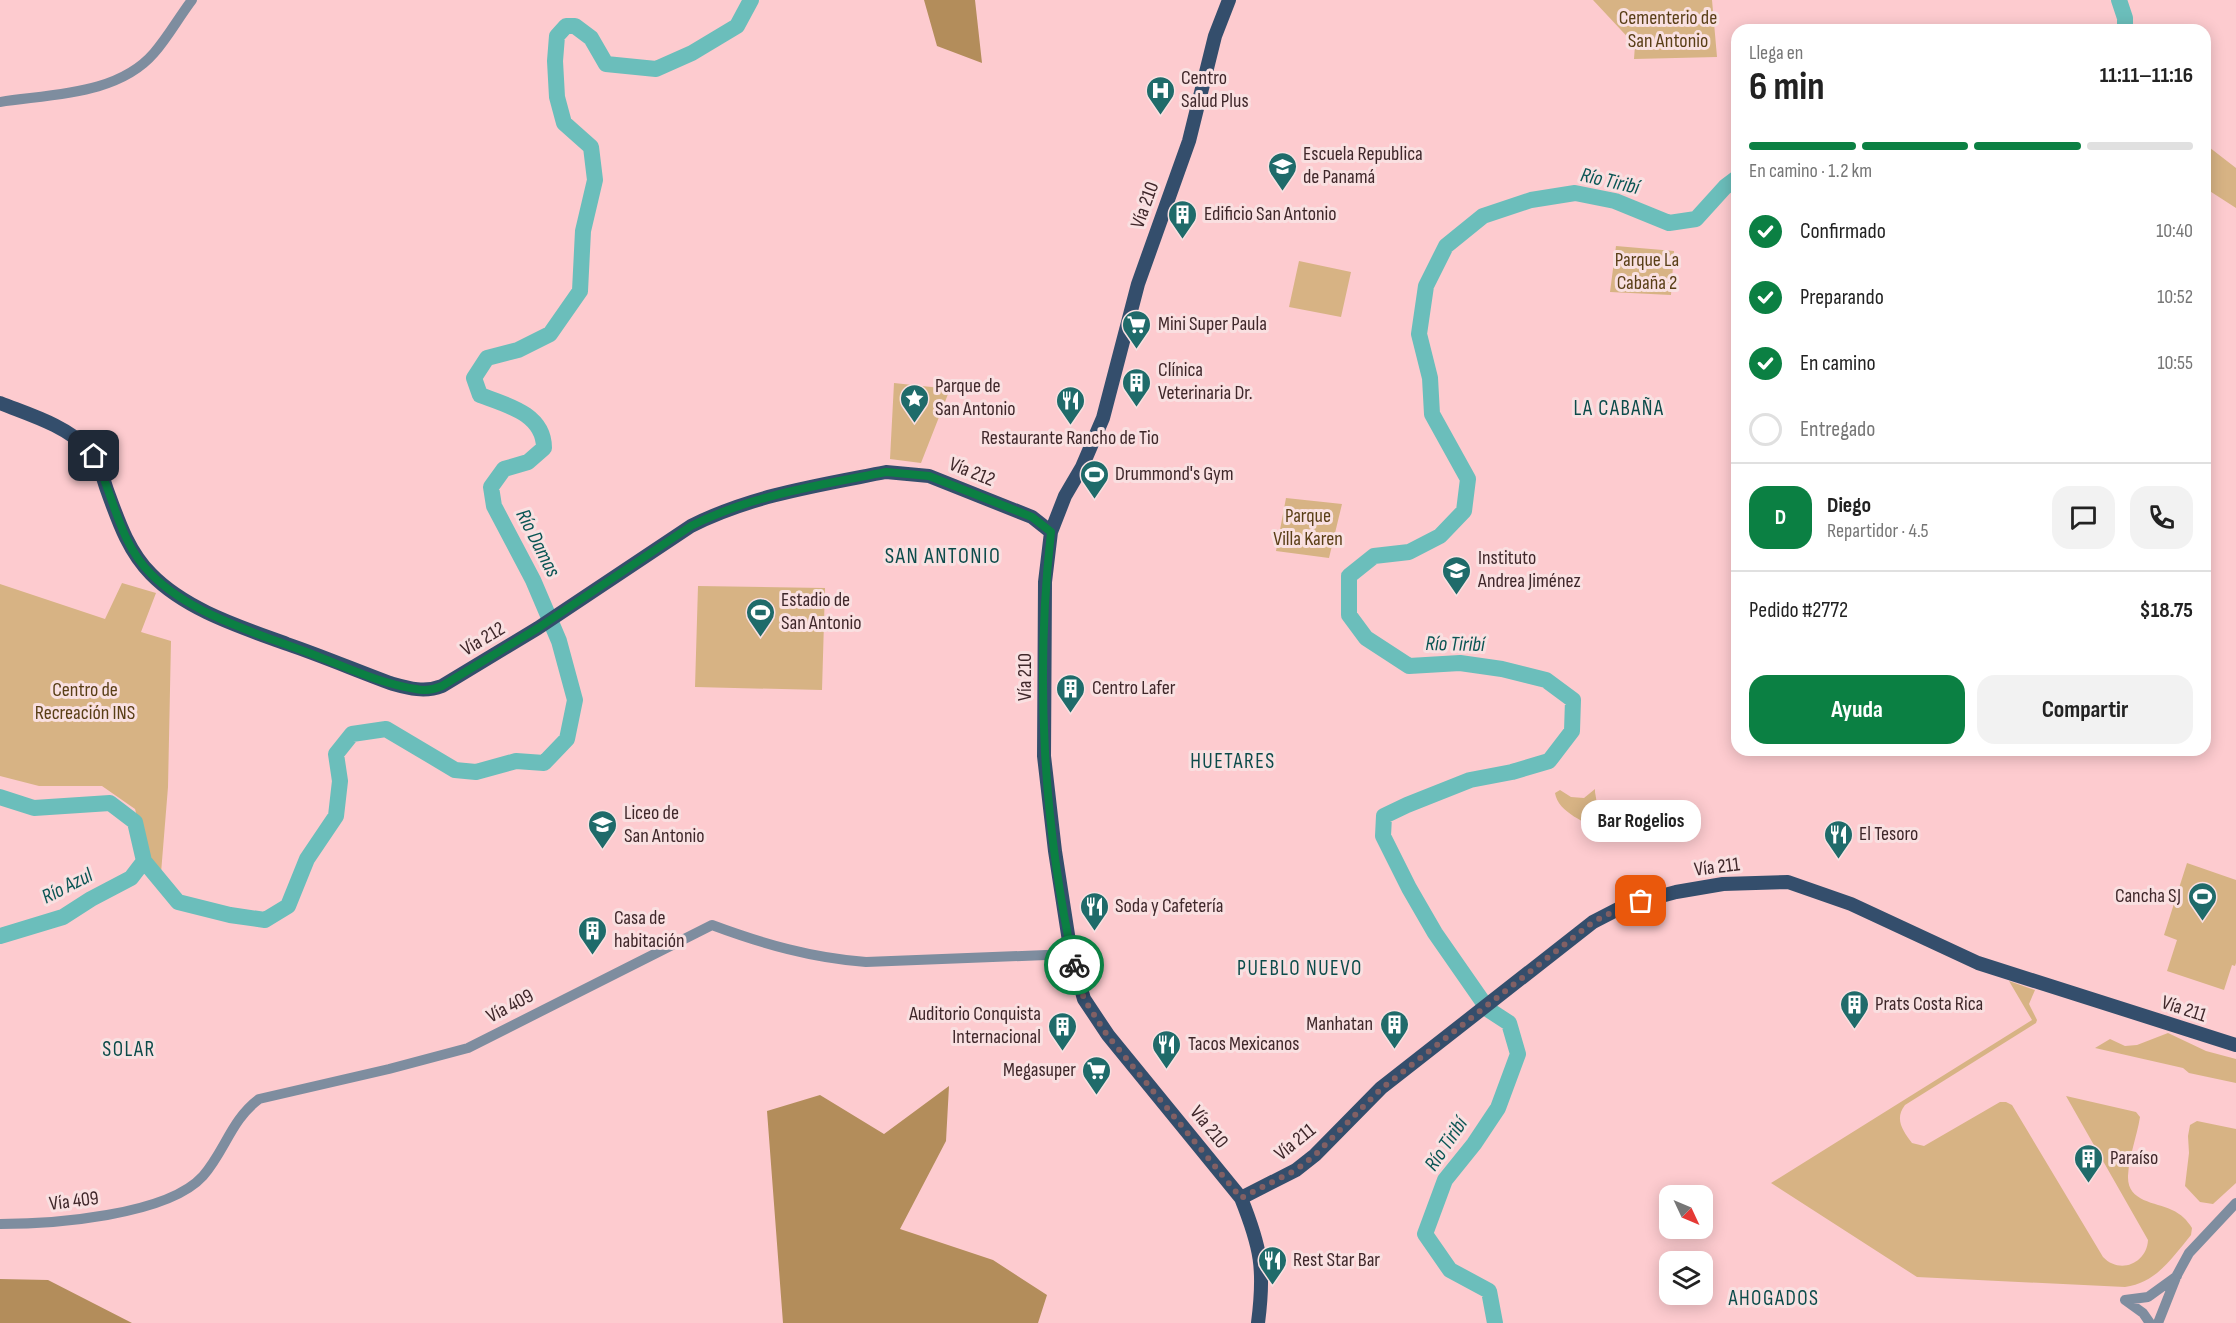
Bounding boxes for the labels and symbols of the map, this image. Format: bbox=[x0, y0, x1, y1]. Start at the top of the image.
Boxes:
park label: Cementerio de San Antonio bbox=[1619, 6, 1717, 53]
place label: Centro Salud Plus bbox=[1181, 66, 1249, 113]
hospital icon: Centro Salud Plus bbox=[1144, 74, 1176, 116]
place label: Escuela Republica de Panamá bbox=[1303, 142, 1423, 189]
school or university icon: Escuela Republica de Panamá bbox=[1266, 150, 1298, 192]
water label: Río Tiribí bbox=[1578, 162, 1644, 200]
street label: Vía 210 bbox=[1126, 178, 1164, 232]
building icon: Edificio San Antonio bbox=[1167, 198, 1199, 240]
place label: Edificio San Antonio bbox=[1204, 202, 1337, 226]
park label: Parque La Cabaña 2 bbox=[1615, 248, 1679, 295]
supermarket icon: Mini Super Paula bbox=[1121, 308, 1153, 350]
place label: Mini Super Paula bbox=[1158, 312, 1267, 336]
place label: Clínica Veterinaria Dr. bbox=[1158, 358, 1253, 405]
building icon: Clínica Veterinaria Dr. bbox=[1121, 366, 1153, 408]
place label: Parque de San Antonio bbox=[935, 374, 1015, 421]
place icon: Parque de San Antonio bbox=[898, 382, 930, 424]
restaurant icon: Restaurante Rancho de Tio bbox=[1054, 384, 1086, 426]
district label: LA CABAÑA bbox=[1574, 396, 1665, 421]
place label: Restaurante Rancho de Tio bbox=[981, 426, 1159, 450]
pin bbox=[68, 430, 119, 481]
street label: Vía 212 bbox=[946, 452, 998, 492]
sports icon: Drummond's Gym bbox=[1078, 458, 1110, 500]
place label: Drummond's Gym bbox=[1115, 462, 1234, 486]
park label: Parque Villa Karen bbox=[1273, 504, 1343, 551]
water label: Río Damas bbox=[510, 505, 566, 582]
district label: SAN ANTONIO bbox=[885, 543, 1001, 570]
place label: Instituto Andrea Jiménez bbox=[1477, 546, 1581, 593]
school or university icon: Instituto Andrea Jiménez bbox=[1441, 554, 1473, 596]
place label: Estadio de San Antonio bbox=[781, 588, 861, 635]
sports icon: Estadio de San Antonio bbox=[744, 596, 776, 638]
street label: Vía 212 bbox=[457, 617, 509, 661]
water label: Río Tiribí bbox=[1425, 631, 1487, 657]
street label: Vía 210 bbox=[1013, 653, 1037, 701]
building icon: Centro Lafer bbox=[1055, 672, 1087, 714]
place label: Centro Lafer bbox=[1092, 676, 1176, 700]
park label: Centro de Recreación INS bbox=[35, 678, 135, 725]
district label: HUETARES bbox=[1190, 749, 1276, 774]
callout: Bar Rogelios bbox=[1581, 799, 1701, 841]
place label: Liceo de San Antonio bbox=[624, 801, 704, 848]
school or university icon: Liceo de San Antonio bbox=[587, 808, 619, 850]
restaurant icon: El Tesoro bbox=[1822, 818, 1854, 860]
place label: El Tesoro bbox=[1859, 822, 1918, 846]
street label: Vía 211 bbox=[1693, 852, 1741, 882]
water label: Río Azul bbox=[37, 862, 98, 909]
pin bbox=[1615, 875, 1666, 926]
sports icon: Cancha SJ bbox=[2186, 880, 2218, 922]
place label: Cancha SJ bbox=[2115, 884, 2181, 908]
restaurant icon: Soda y Cafetería bbox=[1078, 890, 1110, 932]
place label: Soda y Cafetería bbox=[1115, 894, 1224, 918]
place label: Casa de habitación bbox=[614, 906, 685, 953]
building icon: Casa de habitación bbox=[577, 914, 609, 956]
courier bbox=[1044, 935, 1104, 995]
district label: PUEBLO NUEVO bbox=[1237, 956, 1363, 981]
street label: Vía 409 bbox=[482, 984, 538, 1028]
building icon: Prats Costa Rica bbox=[1838, 988, 1870, 1030]
street label: Vía 211 bbox=[2158, 990, 2210, 1028]
place label: Prats Costa Rica bbox=[1875, 992, 1983, 1016]
place label: Auditorio Conquista Internacional bbox=[908, 1002, 1041, 1049]
building icon: Manhatan bbox=[1378, 1008, 1410, 1050]
building icon: Auditorio Conquista Internacional bbox=[1046, 1010, 1078, 1052]
place label: Manhatan bbox=[1306, 1012, 1373, 1036]
restaurant icon: Tacos Mexicanos bbox=[1151, 1028, 1183, 1070]
place label: Tacos Mexicanos bbox=[1188, 1032, 1300, 1056]
district label: SOLAR bbox=[102, 1037, 156, 1062]
supermarket icon: Megasuper bbox=[1081, 1054, 1113, 1096]
place label: Megasuper bbox=[1003, 1058, 1076, 1082]
street label: Vía 210 bbox=[1185, 1101, 1233, 1153]
water label: Río Tiribí bbox=[1419, 1111, 1474, 1176]
street label: Vía 211 bbox=[1270, 1118, 1320, 1166]
building icon: Paraíso bbox=[2073, 1142, 2105, 1184]
place label: Paraíso bbox=[2110, 1146, 2158, 1170]
north arrow bbox=[1659, 1185, 1713, 1239]
street label: Vía 409 bbox=[48, 1186, 100, 1216]
restaurant icon: Rest Star Bar bbox=[1256, 1244, 1288, 1286]
place label: Rest Star Bar bbox=[1293, 1248, 1380, 1272]
district label: AHOGADOS bbox=[1727, 1286, 1820, 1311]

